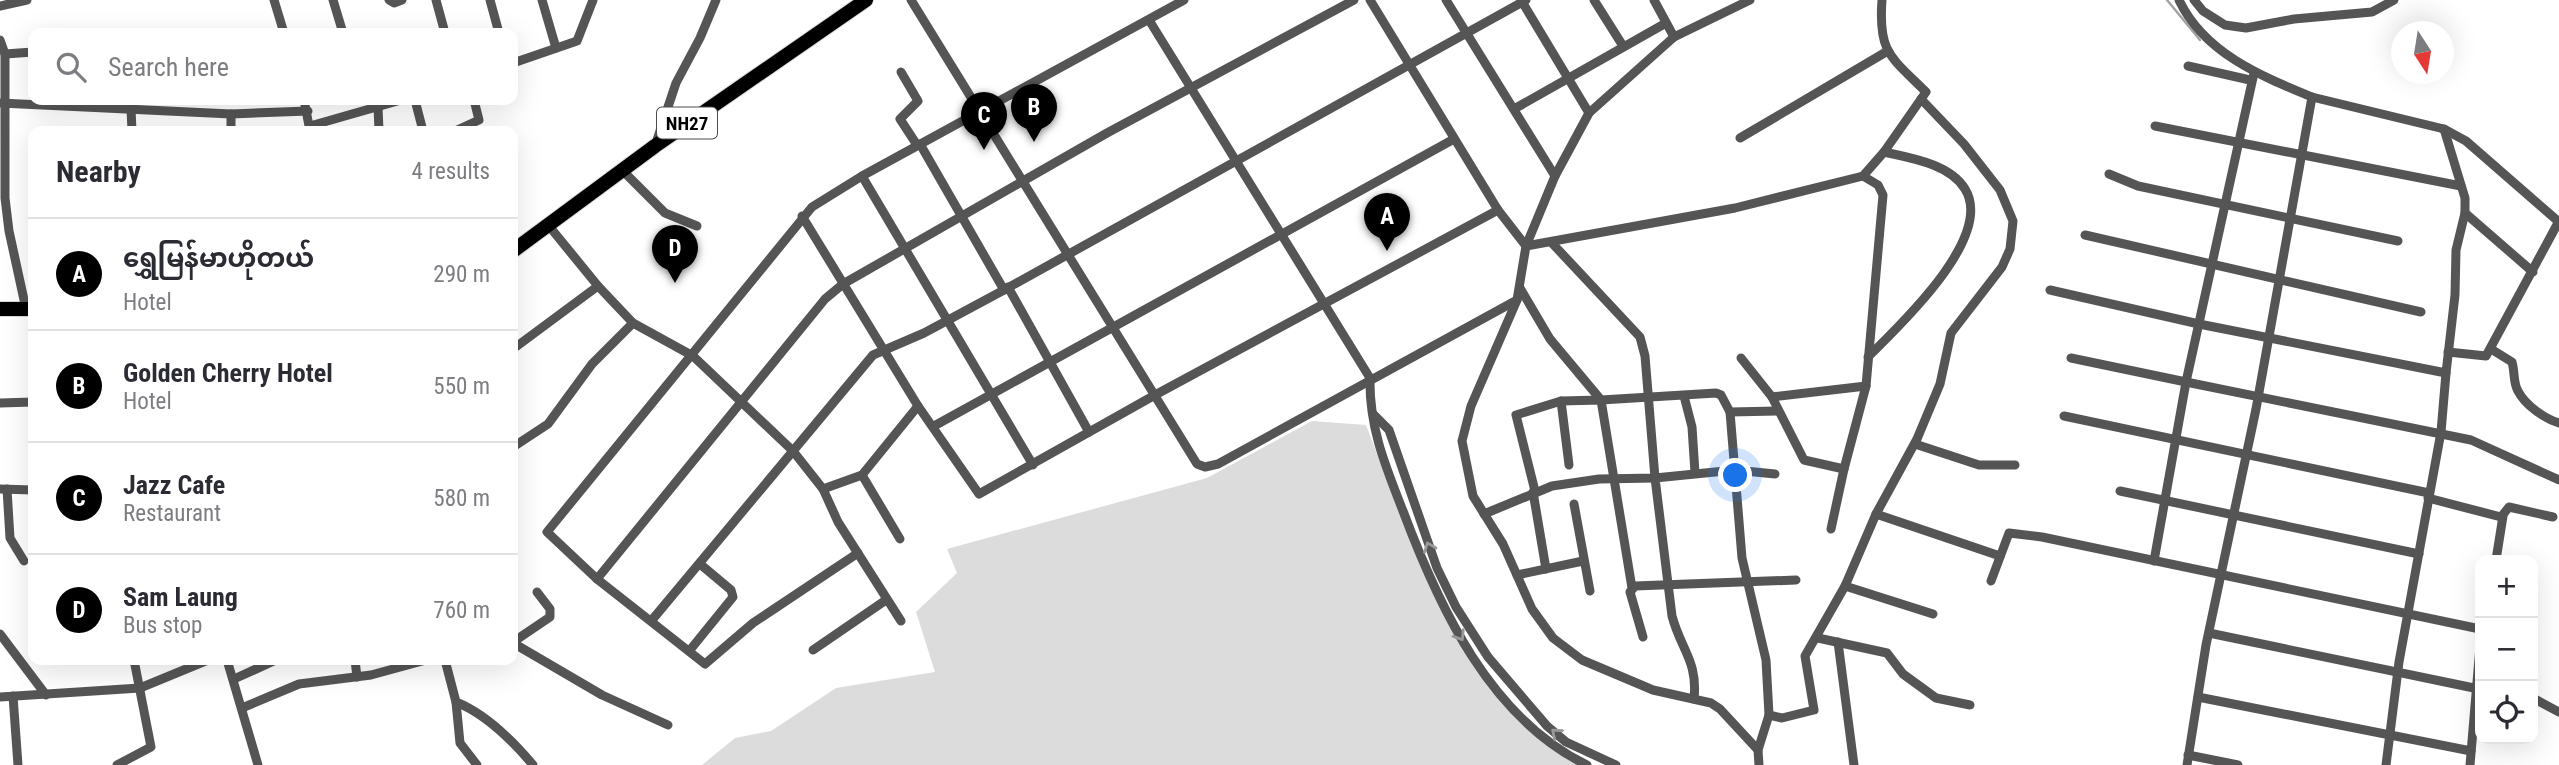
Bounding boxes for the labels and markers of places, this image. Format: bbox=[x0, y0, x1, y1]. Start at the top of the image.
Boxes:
pin: B bbox=[1011, 84, 1057, 142]
pin: C bbox=[961, 92, 1007, 150]
pin: A bbox=[1364, 193, 1410, 251]
pin: D bbox=[652, 225, 698, 283]

